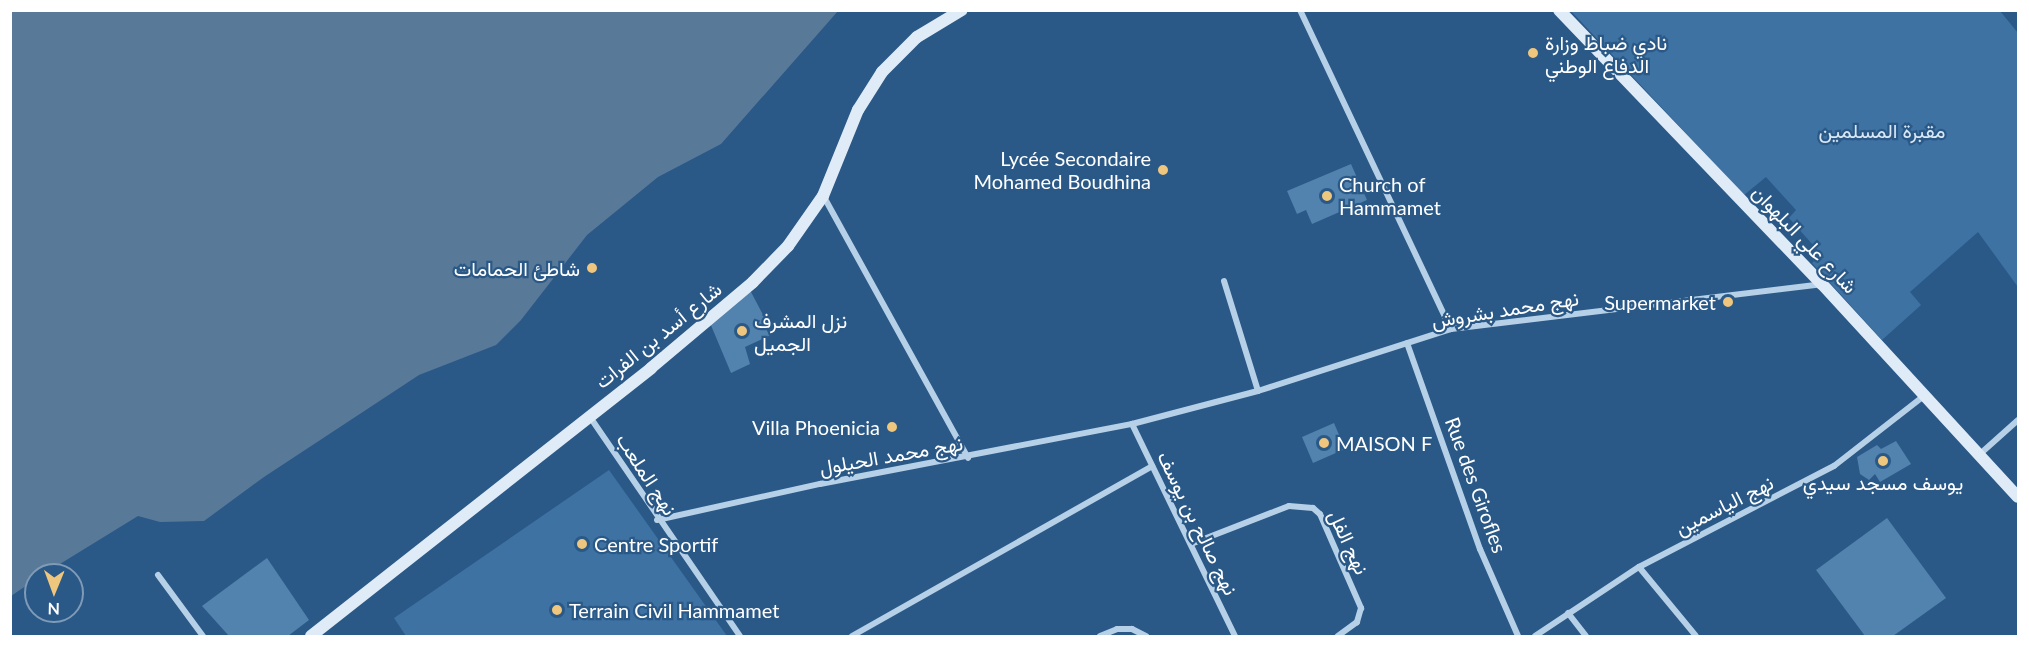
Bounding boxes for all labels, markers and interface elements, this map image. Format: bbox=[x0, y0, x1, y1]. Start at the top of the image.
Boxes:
place label: نادي ضباط وزارة الدفاع الوطني bbox=[1545, 30, 1667, 77]
marker: نادي ضباط وزارة الدفاع الوطني bbox=[1526, 46, 1540, 60]
park label: مقبرة المسلمين bbox=[1818, 118, 1946, 142]
place label: Lycée Secondaire Mohamed Boudhina bbox=[973, 146, 1151, 193]
marker: Lycée Secondaire Mohamed Boudhina bbox=[1156, 163, 1170, 177]
place label: Church of Hammamet bbox=[1339, 172, 1441, 219]
street label: شارع علي البلهوان bbox=[1747, 180, 1863, 298]
marker: Church of Hammamet bbox=[1320, 189, 1334, 203]
place label: شاطئ الحمامات bbox=[454, 256, 580, 280]
marker: شاطئ الحمامات bbox=[585, 261, 599, 275]
street label: شارع أسد بن الفرات bbox=[590, 277, 726, 393]
street label: نهج محمد بشروش bbox=[1430, 286, 1580, 332]
place label: Supermarket bbox=[1604, 290, 1716, 314]
marker: Supermarket bbox=[1721, 295, 1735, 309]
place label: نزل المشرف الجميل bbox=[754, 308, 847, 355]
marker: نزل المشرف الجميل bbox=[735, 324, 749, 338]
street label: Rue des Girofles bbox=[1440, 414, 1512, 556]
place label: Villa Phoenicia bbox=[752, 415, 880, 439]
marker: Villa Phoenicia bbox=[885, 420, 899, 434]
street label: نهج الملعب bbox=[612, 429, 682, 519]
street label: نهج محمد الحيلول bbox=[817, 431, 965, 479]
place label: MAISON F bbox=[1336, 431, 1432, 455]
marker: MAISON F bbox=[1317, 436, 1331, 450]
street label: نهج صالح بن يوسف bbox=[1153, 447, 1243, 599]
marker: يوسف مسجد سيدي bbox=[1876, 454, 1890, 468]
street label: نهج الياسمين bbox=[1671, 470, 1777, 540]
place label: يوسف مسجد سيدي bbox=[1803, 470, 1963, 494]
street label: نهج الفل bbox=[1324, 506, 1374, 578]
place label: Centre Sportif bbox=[594, 532, 718, 556]
marker: Centre Sportif bbox=[575, 537, 589, 551]
north arrow bbox=[24, 563, 84, 623]
place label: Terrain Civil Hammamet bbox=[569, 598, 779, 622]
text: N bbox=[47, 600, 60, 619]
marker: Terrain Civil Hammamet bbox=[550, 603, 564, 617]

